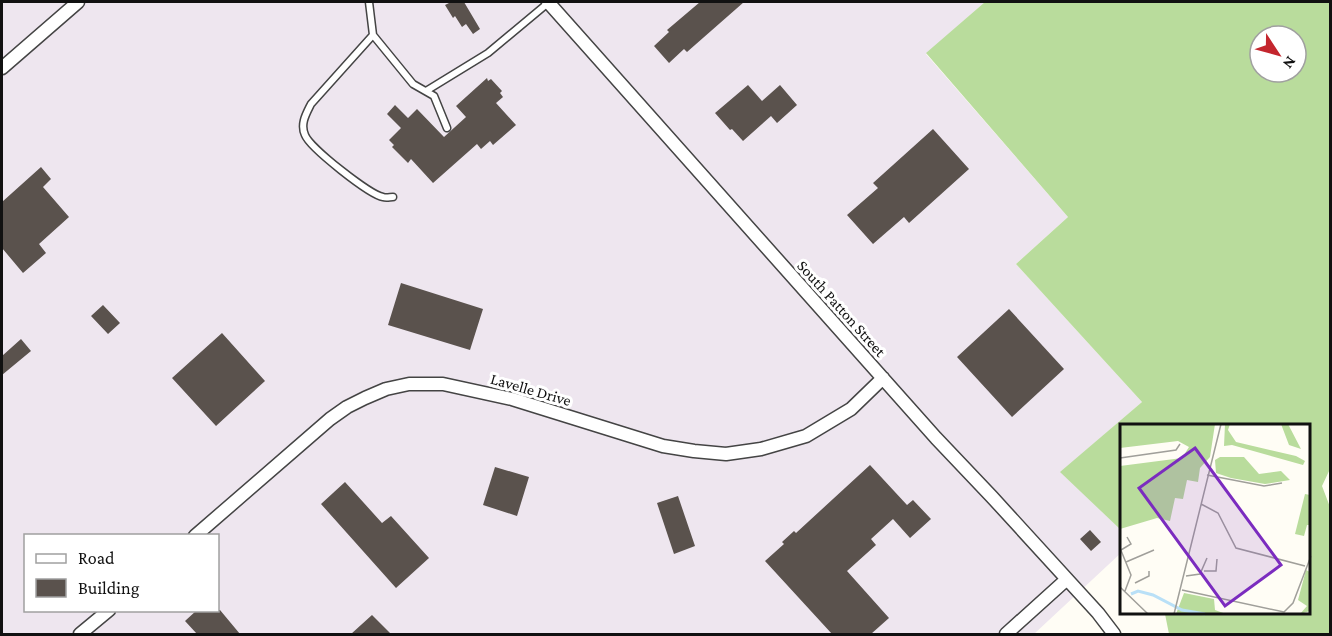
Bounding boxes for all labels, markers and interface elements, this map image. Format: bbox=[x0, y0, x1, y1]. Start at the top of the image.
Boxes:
north arrow bbox=[1248, 24, 1308, 84]
text: N bbox=[1280, 53, 1300, 72]
street label: South Patton Street bbox=[794, 257, 890, 360]
street label: Lavelle Drive bbox=[489, 370, 573, 409]
inset map bbox=[1120, 424, 1311, 615]
legend bbox=[24, 534, 219, 612]
text: Road bbox=[78, 548, 115, 568]
text: Building bbox=[78, 578, 140, 598]

